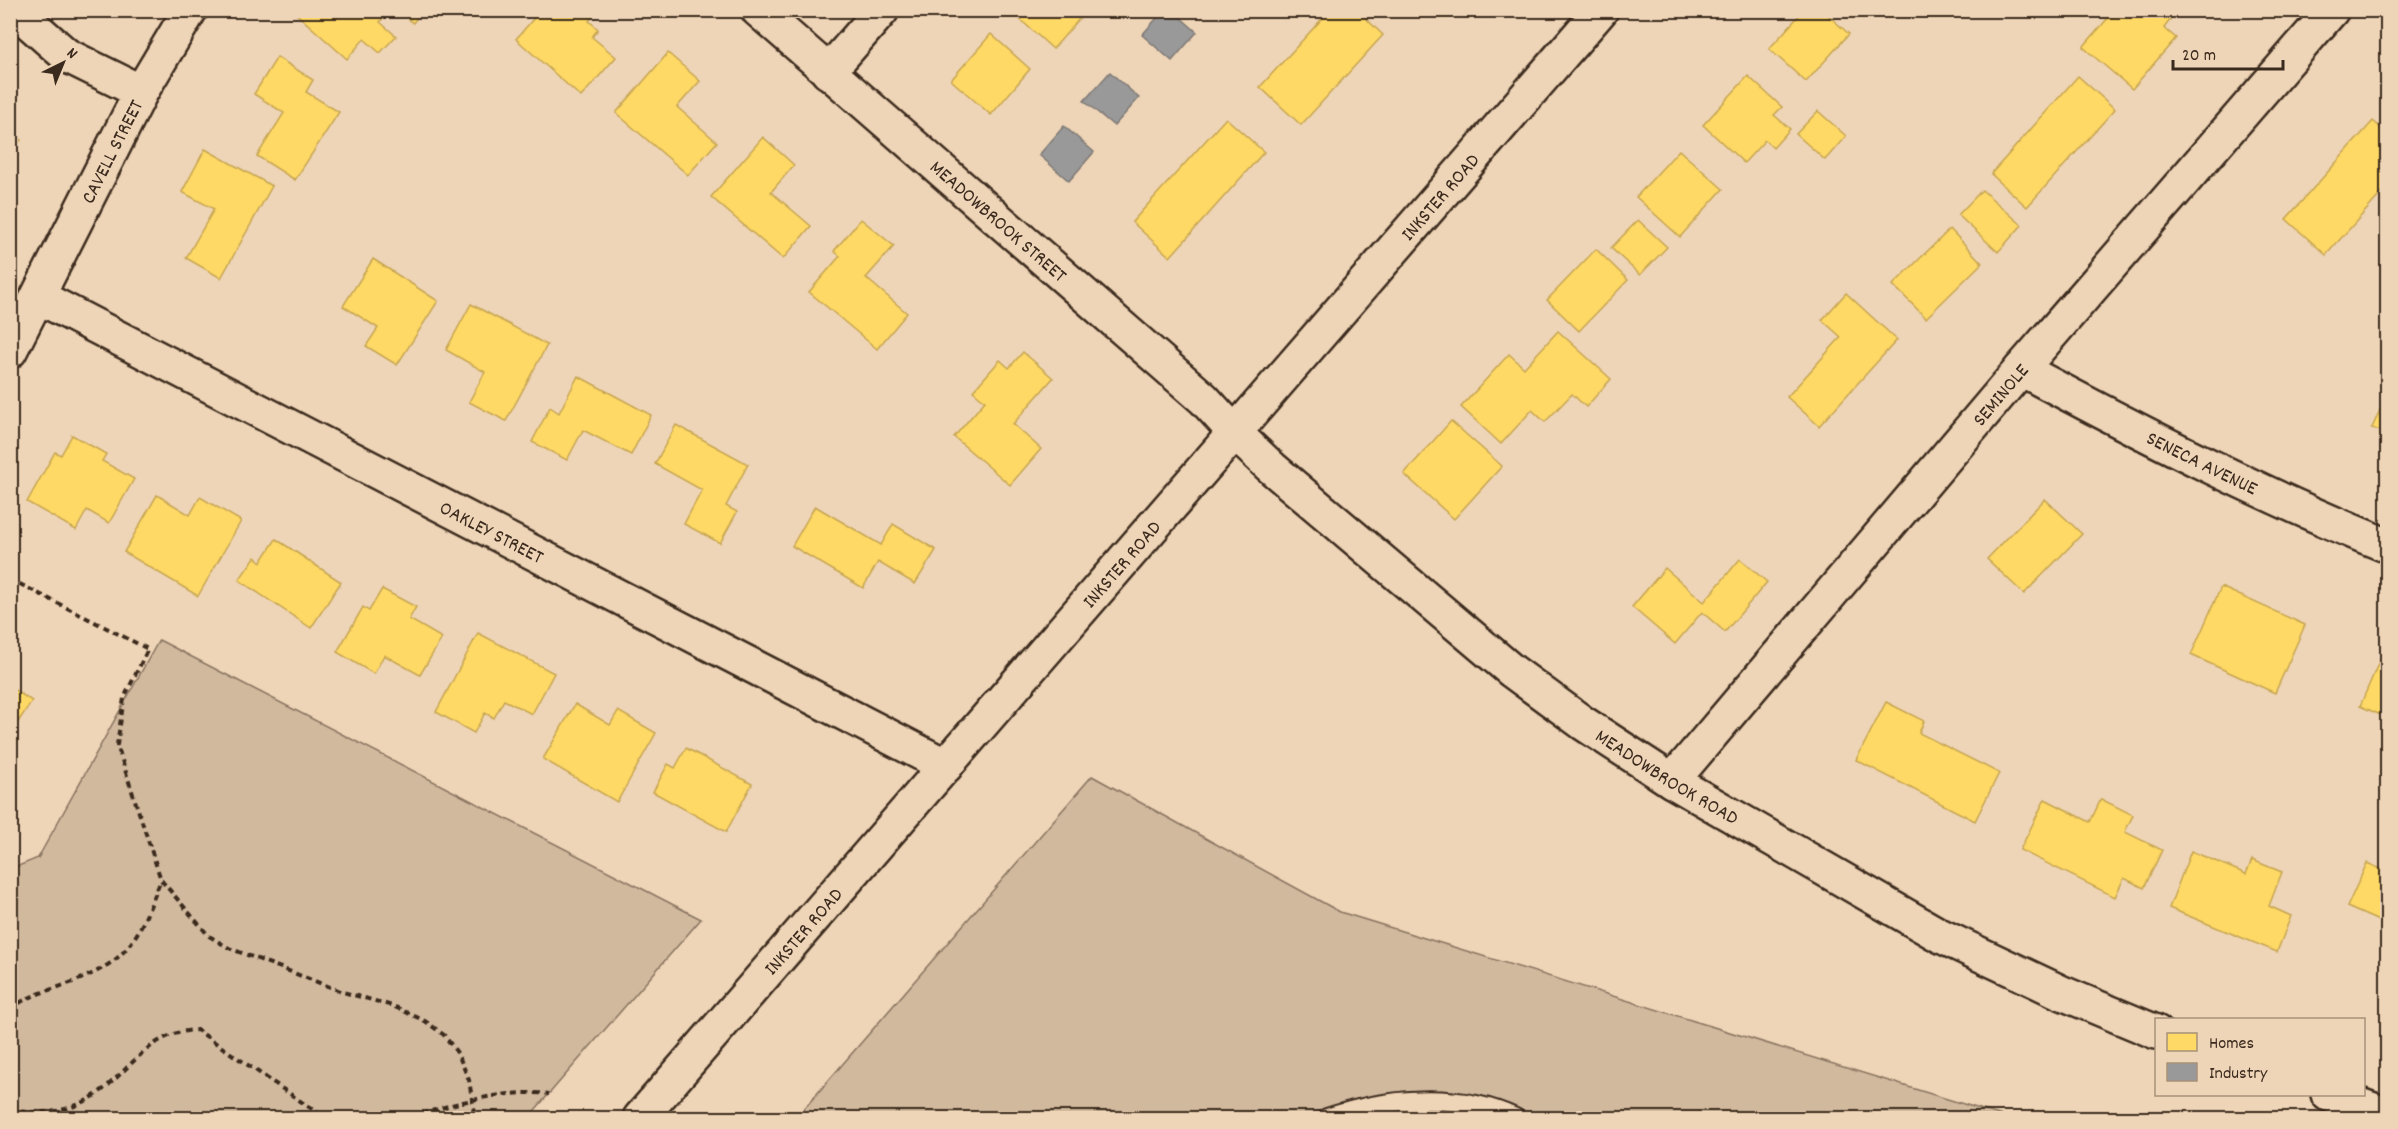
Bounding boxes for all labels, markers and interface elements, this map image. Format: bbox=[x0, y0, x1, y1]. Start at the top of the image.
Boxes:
north arrow bbox=[33, 33, 93, 93]
scale bar bbox=[2173, 33, 2282, 71]
text: N bbox=[61, 43, 82, 65]
text: 20 m bbox=[2182, 44, 2216, 69]
street label: CAVELL STREET bbox=[76, 96, 152, 209]
street label: INKSTER ROAD bbox=[1396, 148, 1488, 248]
street label: MEADOWBROOK STREET bbox=[922, 155, 1072, 290]
street label: SEMINOLE bbox=[1967, 359, 2037, 434]
street label: SENECA AVENUE bbox=[2141, 426, 2261, 504]
street label: OAKLEY STREET bbox=[434, 495, 548, 572]
street label: INKSTER ROAD bbox=[1077, 515, 1169, 615]
street label: MEADOWBROOK ROAD bbox=[1589, 724, 1743, 833]
street label: INKSTER ROAD bbox=[759, 883, 851, 983]
legend bbox=[2155, 1018, 2365, 1096]
text: Homes bbox=[2209, 1032, 2254, 1057]
text: Industry bbox=[2209, 1062, 2268, 1087]

